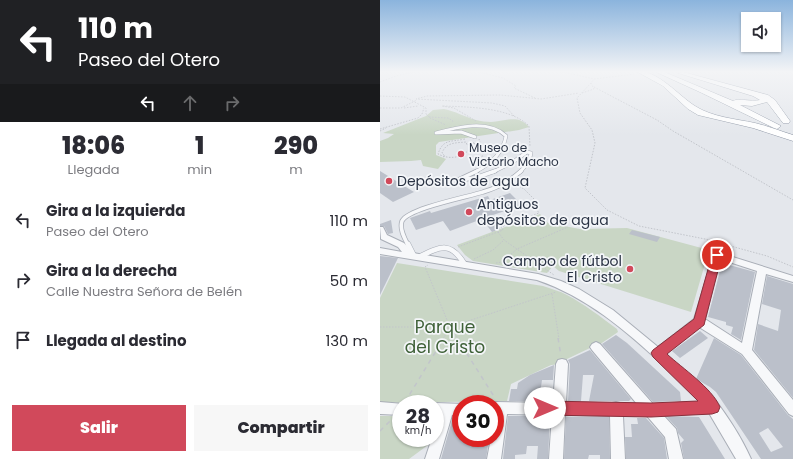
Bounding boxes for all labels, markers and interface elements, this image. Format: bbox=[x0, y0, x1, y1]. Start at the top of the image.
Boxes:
text: 110 m bbox=[78, 9, 153, 48]
map controls bbox=[741, 12, 781, 52]
button: sound bbox=[741, 12, 781, 52]
icon: left bbox=[12, 16, 64, 68]
text: Paseo del Otero bbox=[78, 47, 220, 72]
icon: left bbox=[137, 92, 159, 114]
icon: ahead bbox=[179, 92, 201, 114]
icon: right bbox=[221, 92, 243, 114]
text: 18:06 bbox=[62, 129, 125, 162]
text: 1 bbox=[195, 129, 204, 162]
text: 290 bbox=[274, 129, 318, 162]
place label: Museo de Victorio Macho bbox=[469, 139, 559, 170]
marker: Museo de Victorio Macho bbox=[456, 149, 466, 159]
text: Llegada bbox=[68, 160, 120, 179]
text: min bbox=[187, 160, 212, 179]
text: m bbox=[289, 160, 303, 179]
place label: Depósitos de agua bbox=[397, 171, 529, 191]
marker: Depósitos de agua bbox=[384, 176, 394, 186]
place label: Antiguos depósitos de agua bbox=[477, 194, 609, 230]
text: Gira a la izquierda bbox=[46, 200, 185, 221]
marker: Antiguos depósitos de agua bbox=[464, 207, 474, 217]
icon: left bbox=[12, 209, 34, 231]
text: 110 m bbox=[330, 210, 368, 231]
text: Paseo del Otero bbox=[46, 222, 149, 241]
pin bbox=[700, 238, 734, 272]
icon: arrive bbox=[706, 244, 728, 266]
place label: Campo de fútbol El Cristo bbox=[503, 251, 622, 287]
text: Gira a la derecha bbox=[46, 260, 177, 281]
marker: Campo de fútbol El Cristo bbox=[625, 264, 635, 274]
icon: right bbox=[12, 269, 34, 291]
text: 50 m bbox=[330, 270, 368, 291]
text: Calle Nuestra Señora de Belén bbox=[46, 282, 242, 301]
park label: Parque del Cristo bbox=[405, 315, 485, 359]
icon: arrive bbox=[12, 329, 34, 351]
text: Llegada al destino bbox=[46, 330, 187, 351]
text: 130 m bbox=[325, 330, 368, 351]
position arrow bbox=[524, 387, 566, 429]
speed limit sign: 30 bbox=[452, 395, 504, 447]
text: 28 bbox=[406, 402, 430, 430]
button: Salir bbox=[12, 405, 186, 451]
button: Compartir bbox=[194, 405, 368, 451]
text: km/h bbox=[405, 423, 431, 438]

